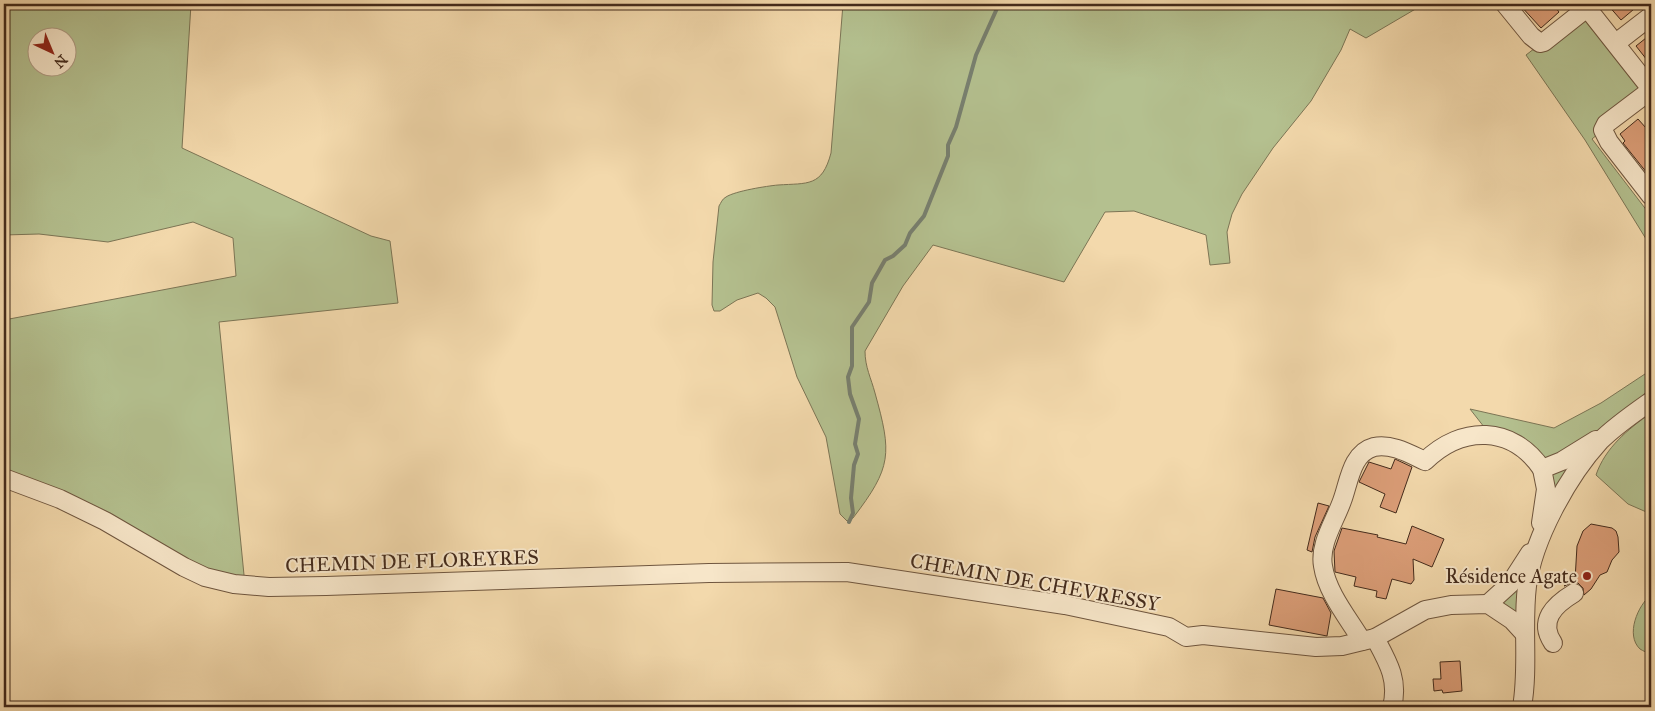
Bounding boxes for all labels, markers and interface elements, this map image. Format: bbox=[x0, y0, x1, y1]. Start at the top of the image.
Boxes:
north arrow bbox=[28, 28, 78, 78]
text: N bbox=[50, 51, 71, 71]
street label: CHEMIN DE FLOREYRES bbox=[285, 545, 539, 577]
street label: CHEMIN DE CHEVRESSY bbox=[908, 548, 1163, 616]
place label: Résidence Agate bbox=[1445, 564, 1577, 589]
marker: Résidence Agate bbox=[1581, 570, 1593, 582]

